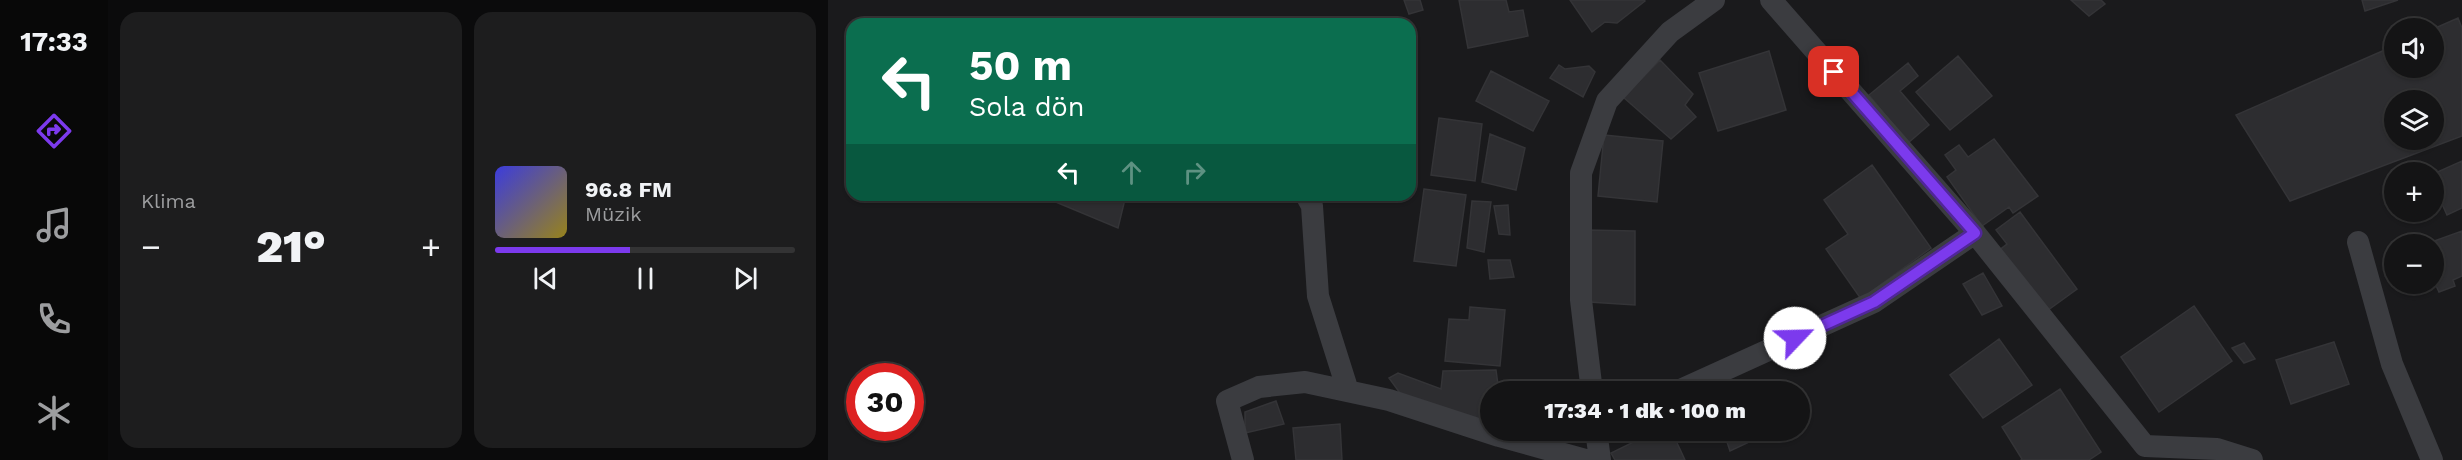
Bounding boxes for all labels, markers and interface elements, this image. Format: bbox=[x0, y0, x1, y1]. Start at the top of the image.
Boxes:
map controls bbox=[2384, 18, 2444, 294]
button: sound bbox=[2384, 18, 2444, 78]
text: 17:33 bbox=[20, 26, 88, 58]
text: 50 m bbox=[969, 41, 1072, 90]
icon: left bbox=[870, 42, 948, 120]
pin bbox=[1808, 46, 1859, 97]
icon: arrive bbox=[1817, 55, 1850, 88]
button: layers bbox=[2384, 90, 2444, 150]
text: Sola dön bbox=[969, 91, 1084, 123]
icon: directions bbox=[33, 110, 75, 152]
icon: left bbox=[1052, 156, 1085, 189]
icon: ahead bbox=[1115, 156, 1148, 189]
icon: right bbox=[1178, 156, 1211, 189]
button: + bbox=[2384, 162, 2444, 222]
text: 96.8 FM bbox=[585, 177, 672, 202]
text: Klima bbox=[141, 189, 196, 213]
text: Müzik bbox=[585, 202, 642, 226]
icon: music bbox=[33, 204, 75, 246]
text: 21° bbox=[256, 220, 326, 273]
text: − bbox=[141, 227, 161, 266]
text: + bbox=[421, 227, 441, 266]
button: − bbox=[2384, 234, 2444, 294]
icon: previous bbox=[529, 262, 562, 295]
icon: pause bbox=[629, 262, 662, 295]
icon: next bbox=[729, 262, 762, 295]
icon: phone bbox=[33, 298, 75, 340]
position arrow bbox=[1763, 306, 1827, 370]
speed limit sign: 30 bbox=[846, 363, 924, 441]
icon: climate bbox=[33, 392, 75, 434]
text: 17:34 · 1 dk · 100 m bbox=[1544, 398, 1746, 423]

